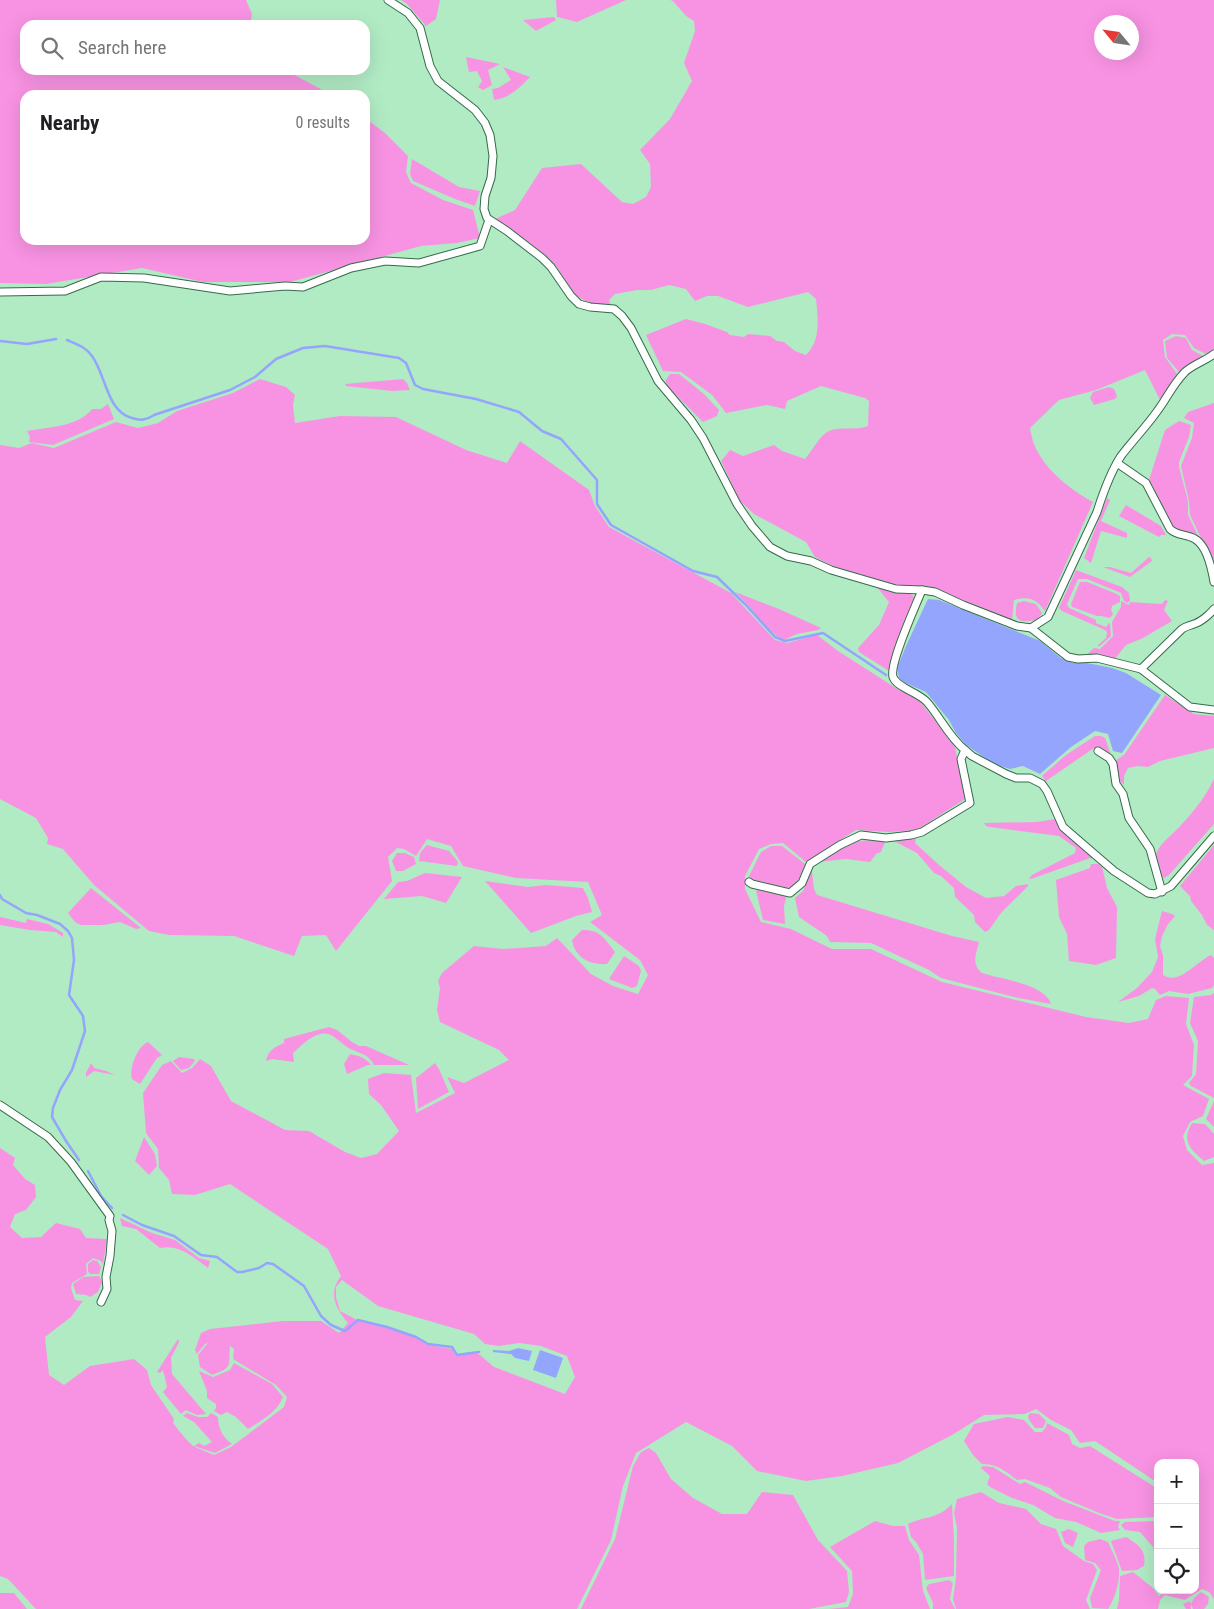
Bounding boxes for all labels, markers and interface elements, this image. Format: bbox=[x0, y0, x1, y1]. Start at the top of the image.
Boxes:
north arrow bbox=[1094, 15, 1139, 60]
search box bbox=[20, 20, 370, 75]
icon: search bbox=[38, 34, 66, 62]
text: Search here bbox=[78, 36, 166, 59]
text: Nearby bbox=[40, 111, 99, 135]
text: 0 results bbox=[295, 113, 350, 132]
map controls bbox=[1154, 1459, 1199, 1594]
button: + bbox=[1154, 1459, 1199, 1504]
button: − bbox=[1154, 1504, 1199, 1549]
button: locate bbox=[1154, 1549, 1199, 1594]

